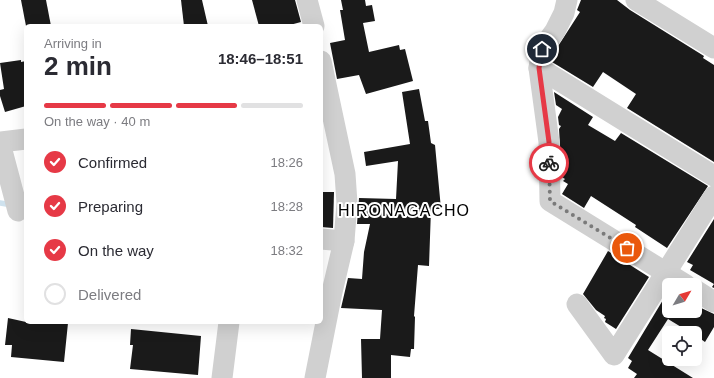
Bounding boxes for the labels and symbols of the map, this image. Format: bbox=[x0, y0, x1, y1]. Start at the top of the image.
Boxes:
pin bbox=[525, 32, 559, 66]
courier bbox=[529, 143, 569, 183]
district label: HIRONAGACHO bbox=[338, 202, 470, 219]
pin bbox=[610, 231, 644, 265]
north arrow bbox=[662, 278, 702, 318]

